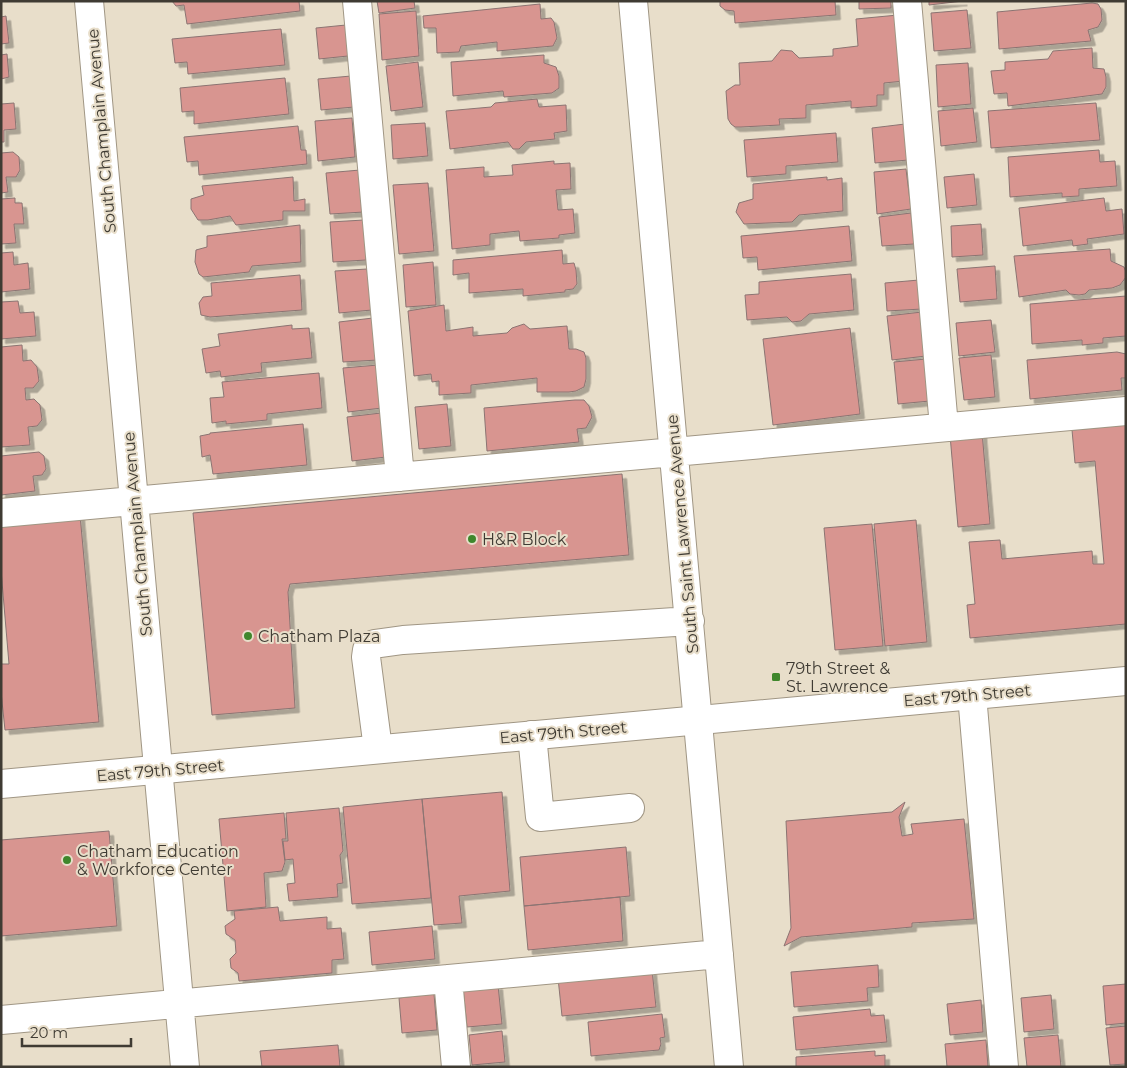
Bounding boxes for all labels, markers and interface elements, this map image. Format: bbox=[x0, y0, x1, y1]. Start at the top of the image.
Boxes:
street label: South Champlain Avenue bbox=[83, 28, 120, 234]
street label: South Saint Lawrence Avenue bbox=[663, 414, 702, 654]
street label: South Champlain Avenue bbox=[119, 431, 156, 637]
place label: H&R Block bbox=[482, 530, 567, 549]
marker: H&R Block bbox=[466, 533, 478, 545]
place label: Chatham Plaza bbox=[258, 627, 380, 646]
marker: Chatham Plaza bbox=[242, 630, 254, 642]
place label: 79th Street & St. Lawrence bbox=[786, 659, 890, 696]
marker: 79th Street & St. Lawrence bbox=[770, 671, 782, 683]
street label: East 79th Street bbox=[903, 680, 1032, 711]
street label: East 79th Street bbox=[499, 717, 628, 748]
street label: East 79th Street bbox=[96, 755, 225, 786]
place label: Chatham Education & Workforce Center bbox=[77, 842, 239, 879]
marker: Chatham Education & Workforce Center bbox=[61, 854, 73, 866]
scale bar bbox=[22, 1016, 131, 1048]
text: 20 m bbox=[30, 1023, 68, 1042]

